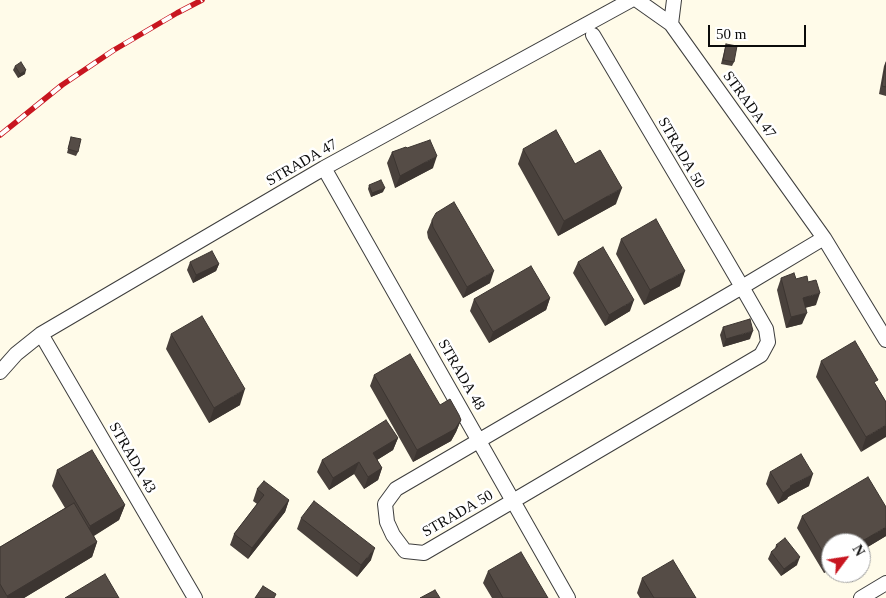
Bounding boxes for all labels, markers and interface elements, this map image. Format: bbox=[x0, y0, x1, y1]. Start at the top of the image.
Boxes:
scale bar bbox=[711, 15, 808, 47]
text: 50 m bbox=[716, 26, 746, 42]
street label: STRADA 47 bbox=[719, 68, 779, 142]
street label: STRADA 50 bbox=[654, 114, 708, 192]
street label: STRADA 47 bbox=[263, 136, 341, 190]
street label: STRADA 48 bbox=[434, 336, 488, 414]
street label: STRADA 43 bbox=[105, 419, 159, 497]
street label: STRADA 50 bbox=[419, 487, 497, 541]
north arrow bbox=[821, 533, 871, 583]
text: N bbox=[849, 542, 867, 559]

